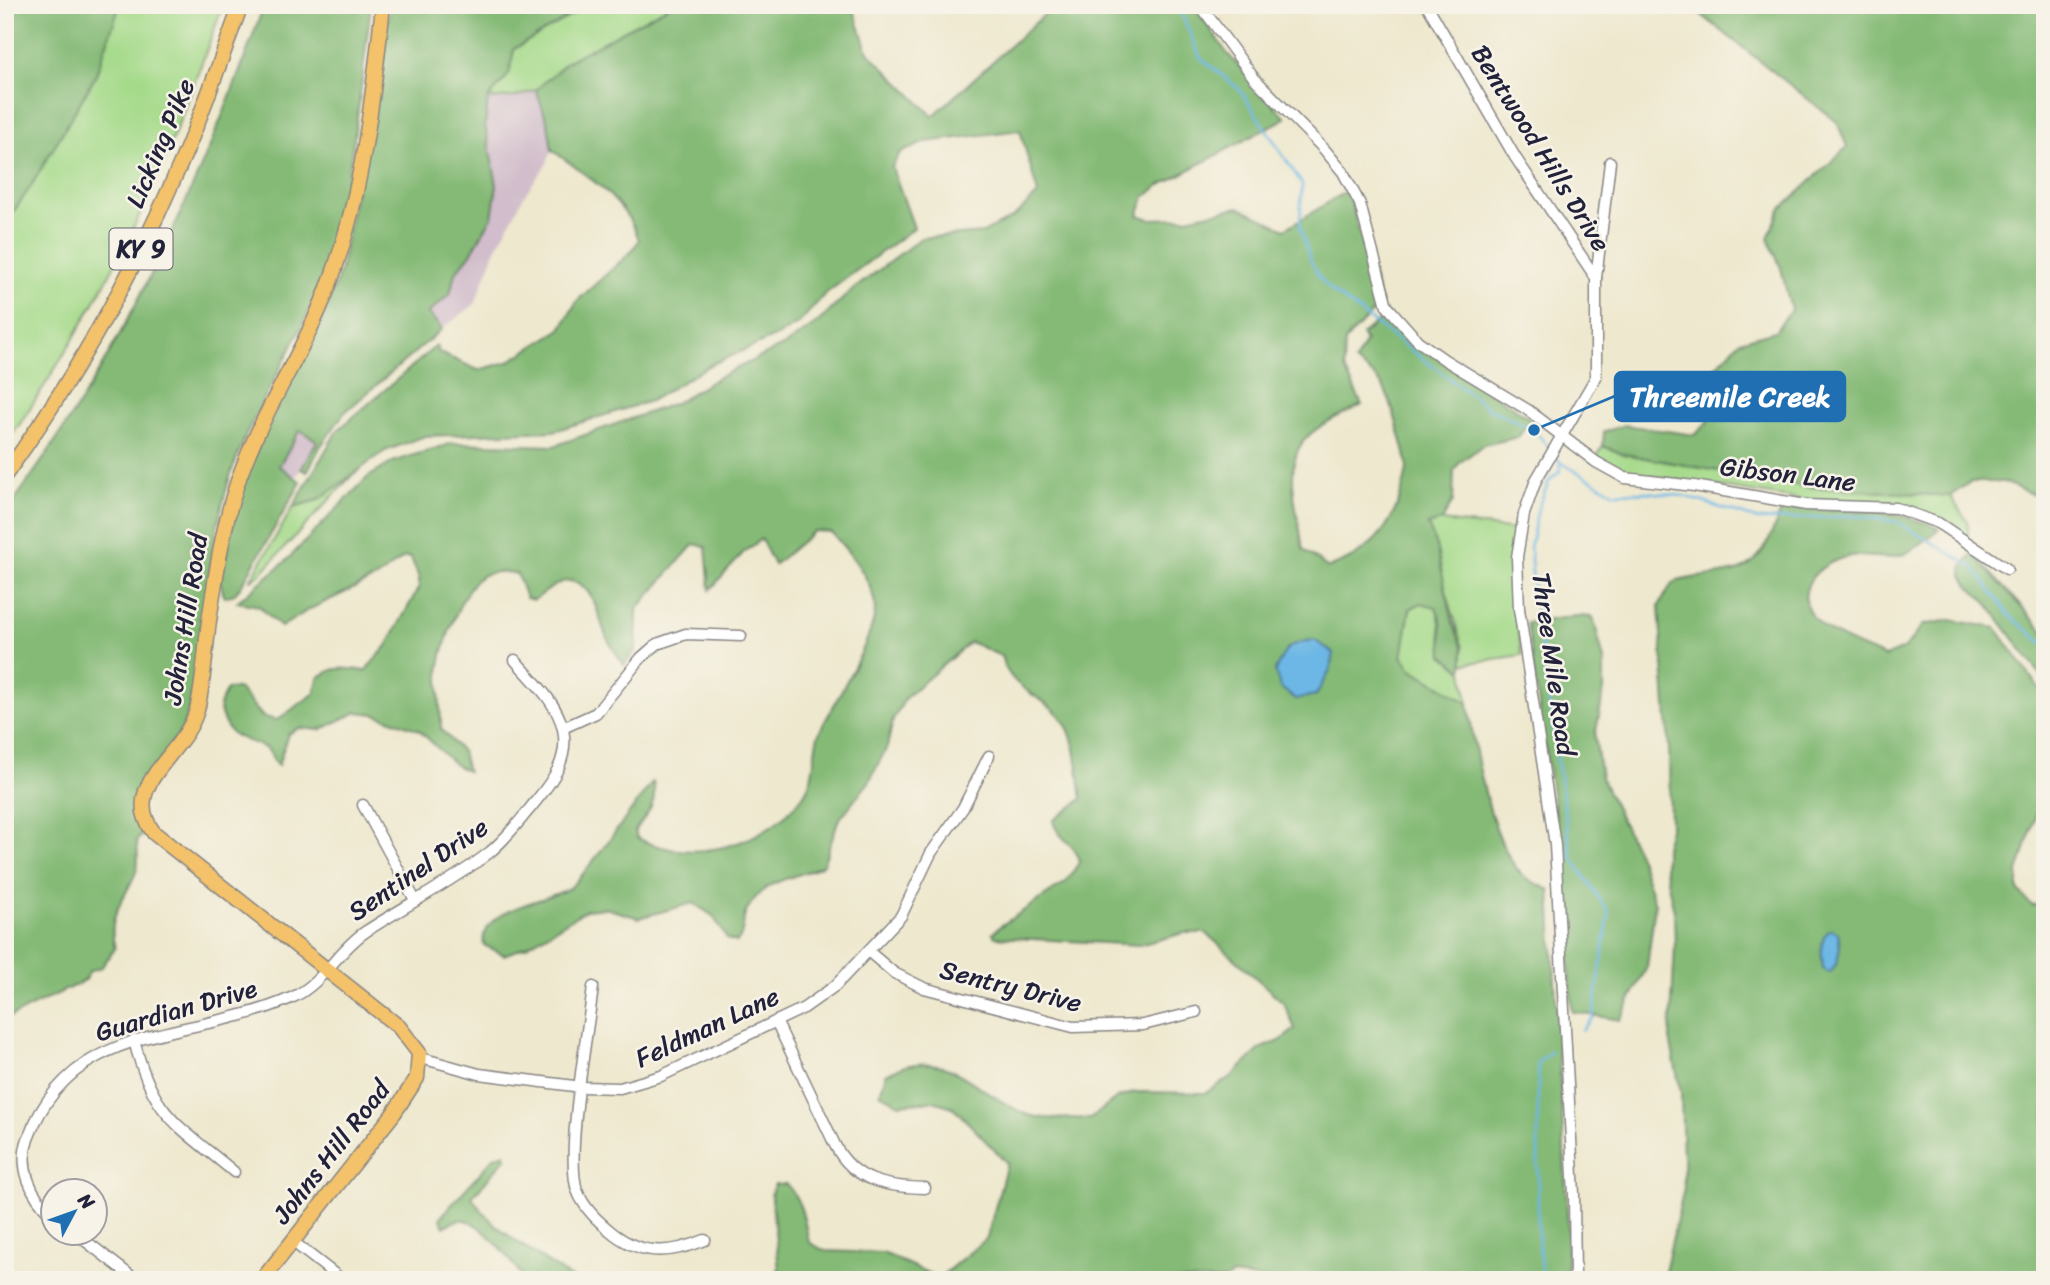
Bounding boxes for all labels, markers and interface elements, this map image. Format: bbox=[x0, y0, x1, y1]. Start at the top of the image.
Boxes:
street label: Bentwood Hills Drive bbox=[1459, 35, 1623, 261]
street label: Licking Pike bbox=[112, 71, 208, 215]
road number: KY 9 bbox=[110, 228, 172, 270]
callout: Threemile Creek bbox=[1615, 372, 1845, 421]
text: Threemile Creek bbox=[1629, 372, 1831, 421]
street label: Gibson Lane bbox=[1718, 443, 1858, 505]
street label: Johns Hill Road bbox=[149, 528, 222, 709]
street label: Three Mile Road bbox=[1518, 569, 1590, 761]
street label: Sentinel Drive bbox=[338, 805, 498, 933]
street label: Sentry Drive bbox=[935, 946, 1087, 1026]
street label: Guardian Drive bbox=[90, 965, 263, 1055]
street label: Feldman Lane bbox=[627, 973, 787, 1081]
street label: Johns Hill Road bbox=[259, 1068, 404, 1235]
north arrow bbox=[38, 1176, 108, 1246]
text: N bbox=[69, 1185, 104, 1218]

